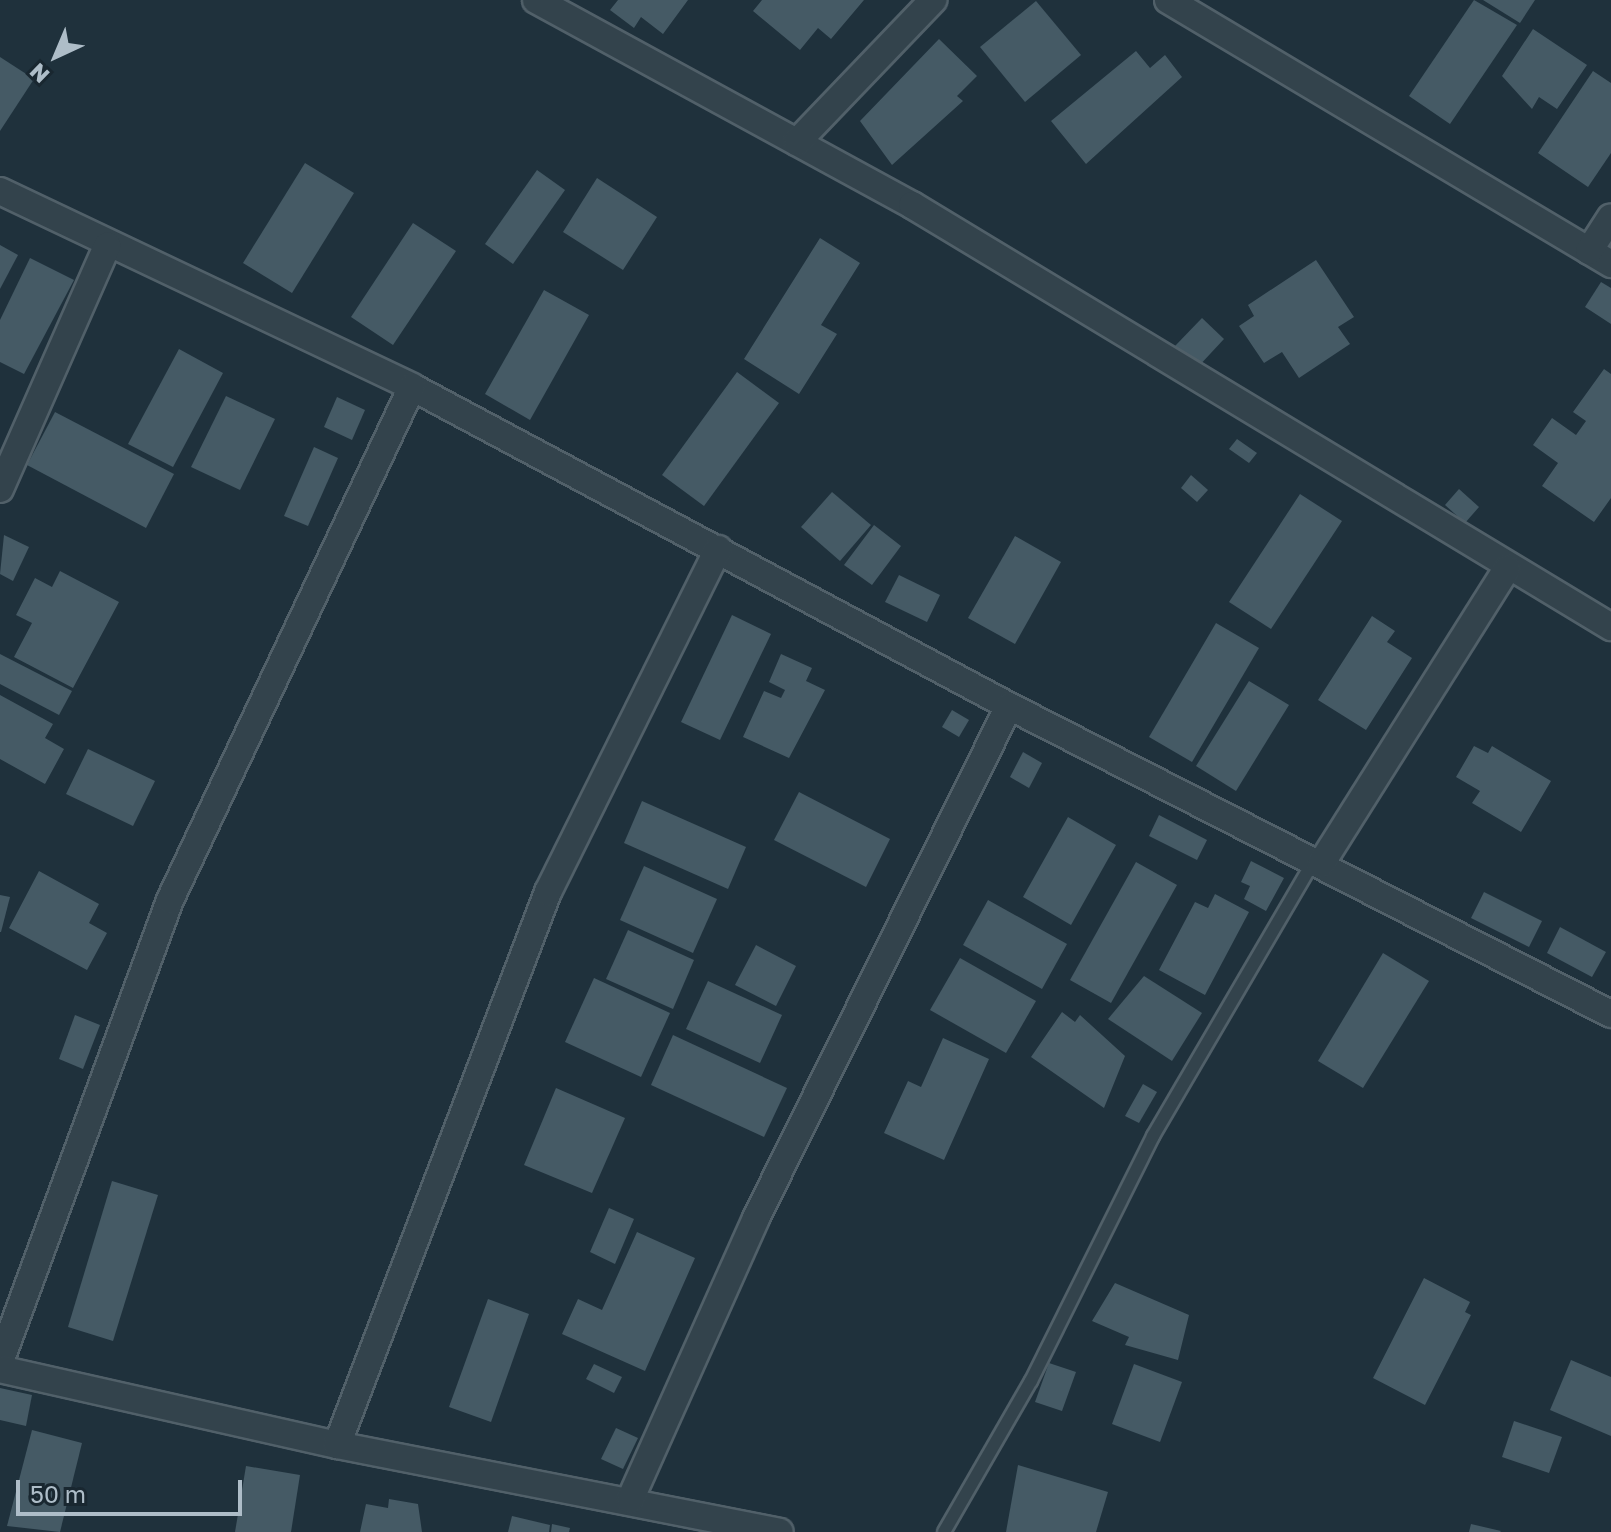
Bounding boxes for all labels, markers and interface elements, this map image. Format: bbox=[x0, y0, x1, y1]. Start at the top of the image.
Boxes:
north arrow bbox=[16, 16, 96, 96]
text: N bbox=[24, 58, 54, 89]
scale bar bbox=[20, 1464, 246, 1514]
text: 50 m bbox=[30, 1479, 86, 1508]

